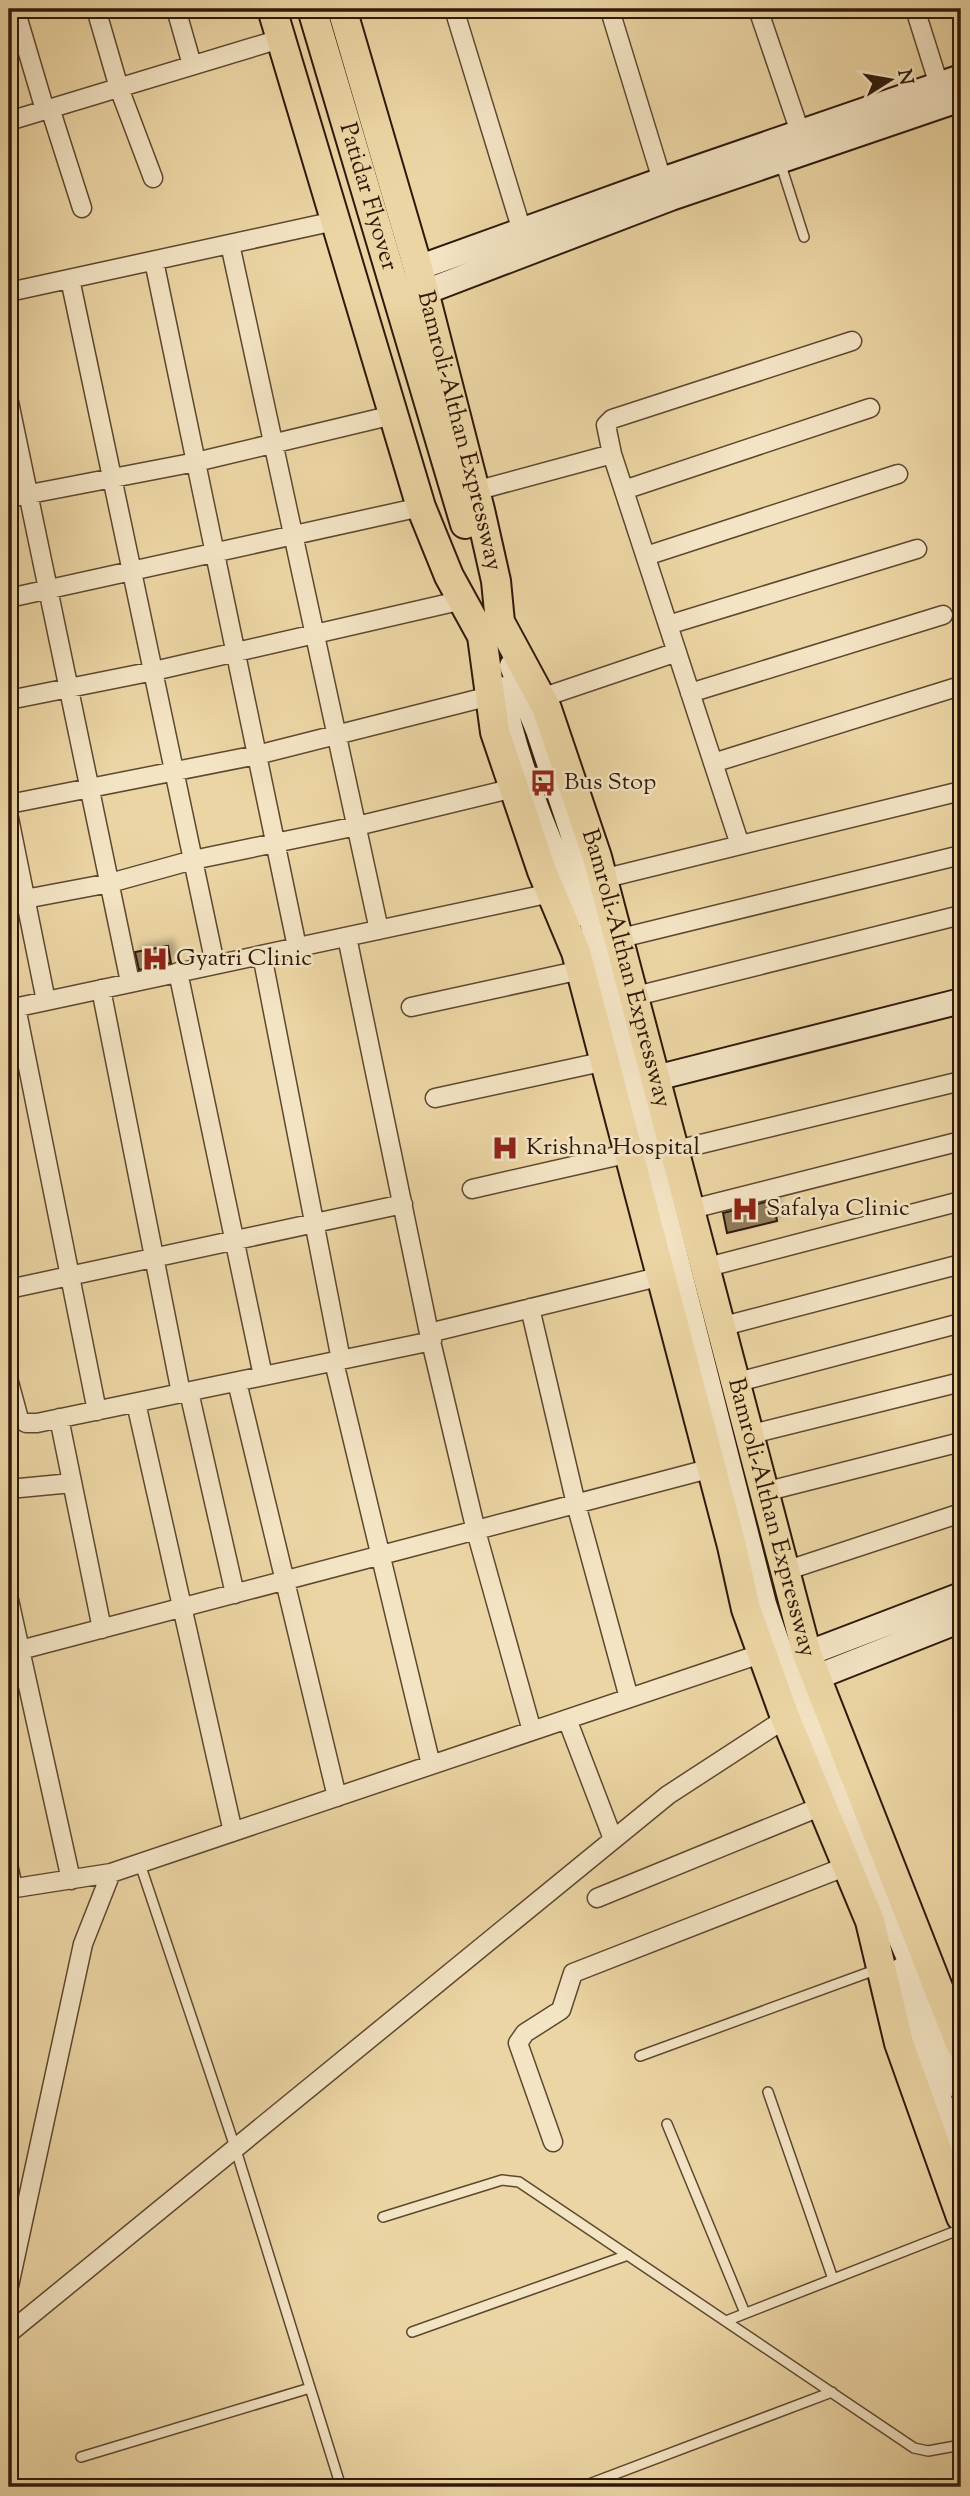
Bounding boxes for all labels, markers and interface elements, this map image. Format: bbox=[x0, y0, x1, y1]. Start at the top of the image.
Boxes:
north arrow bbox=[855, 46, 925, 116]
text: N bbox=[890, 67, 919, 87]
street label: Patidar Flyover bbox=[330, 119, 406, 275]
street label: Bamroli-Althan Expressway bbox=[408, 287, 510, 574]
place label: Bus Stop bbox=[564, 766, 656, 800]
bus stop icon: Bus Stop bbox=[528, 768, 558, 798]
street label: Bamroli-Althan Expressway bbox=[572, 825, 679, 1112]
place label: Gyatri Clinic bbox=[176, 942, 312, 976]
hospital icon: Gyatri Clinic bbox=[140, 944, 170, 974]
place label: Krishna Hospital bbox=[526, 1131, 700, 1165]
hospital icon: Krishna Hospital bbox=[490, 1133, 520, 1163]
place label: Safalya Clinic bbox=[766, 1192, 910, 1226]
hospital icon: Safalya Clinic bbox=[730, 1194, 760, 1224]
street label: Bamroli-Althan Expressway bbox=[718, 1374, 824, 1661]

